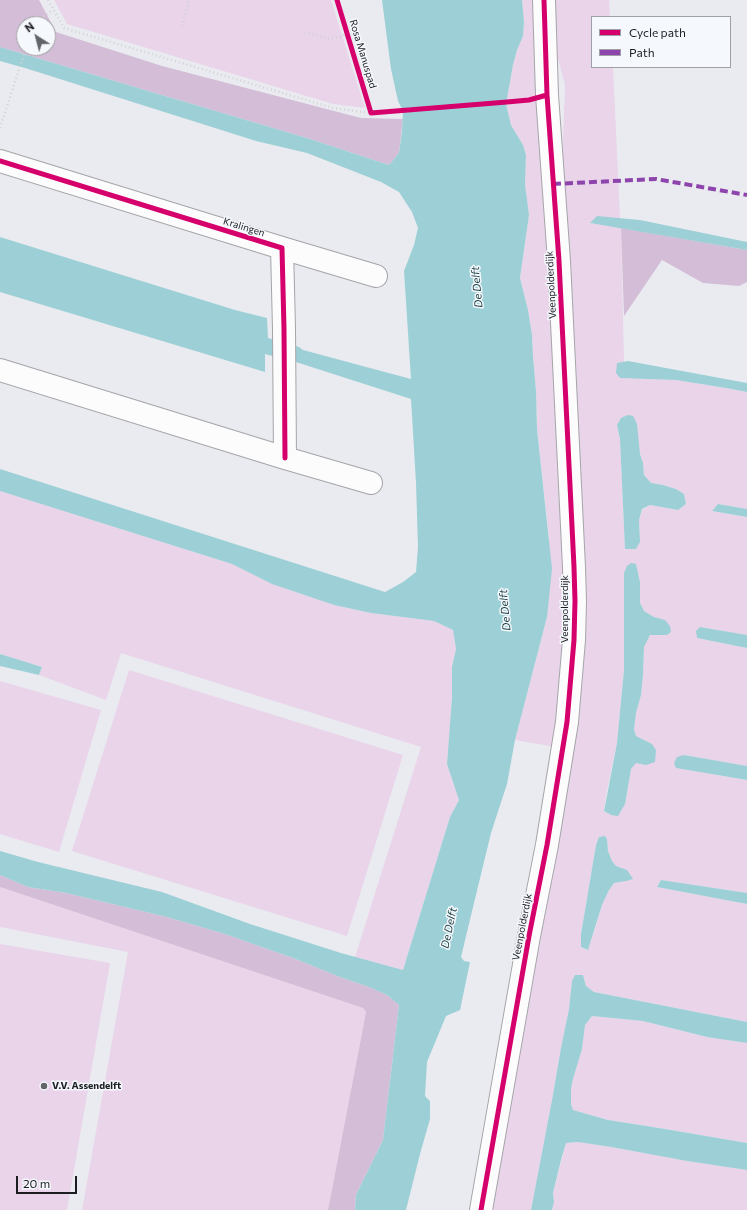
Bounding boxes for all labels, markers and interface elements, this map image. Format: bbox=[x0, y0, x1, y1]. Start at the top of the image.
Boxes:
north arrow bbox=[16, 16, 56, 56]
legend bbox=[591, 16, 731, 68]
street label: Rosa Manuspad bbox=[347, 18, 379, 90]
text: N bbox=[22, 19, 36, 34]
text: Cycle path bbox=[629, 25, 686, 39]
text: Path bbox=[629, 45, 655, 59]
street label: Kralingen bbox=[222, 215, 266, 239]
street label: Veenpolderdijk bbox=[543, 251, 559, 319]
water label: De Delft bbox=[469, 266, 485, 308]
street label: Veenpolderdijk bbox=[559, 575, 571, 643]
water label: De Delft bbox=[497, 589, 513, 631]
street label: Veenpolderdijk bbox=[510, 892, 534, 962]
water label: De Delft bbox=[438, 906, 460, 950]
place label: V.V. Assendelft bbox=[52, 1080, 121, 1092]
marker: V.V. Assendelft bbox=[39, 1081, 49, 1091]
scale bar bbox=[18, 1168, 79, 1194]
text: 20 m bbox=[23, 1176, 50, 1190]

